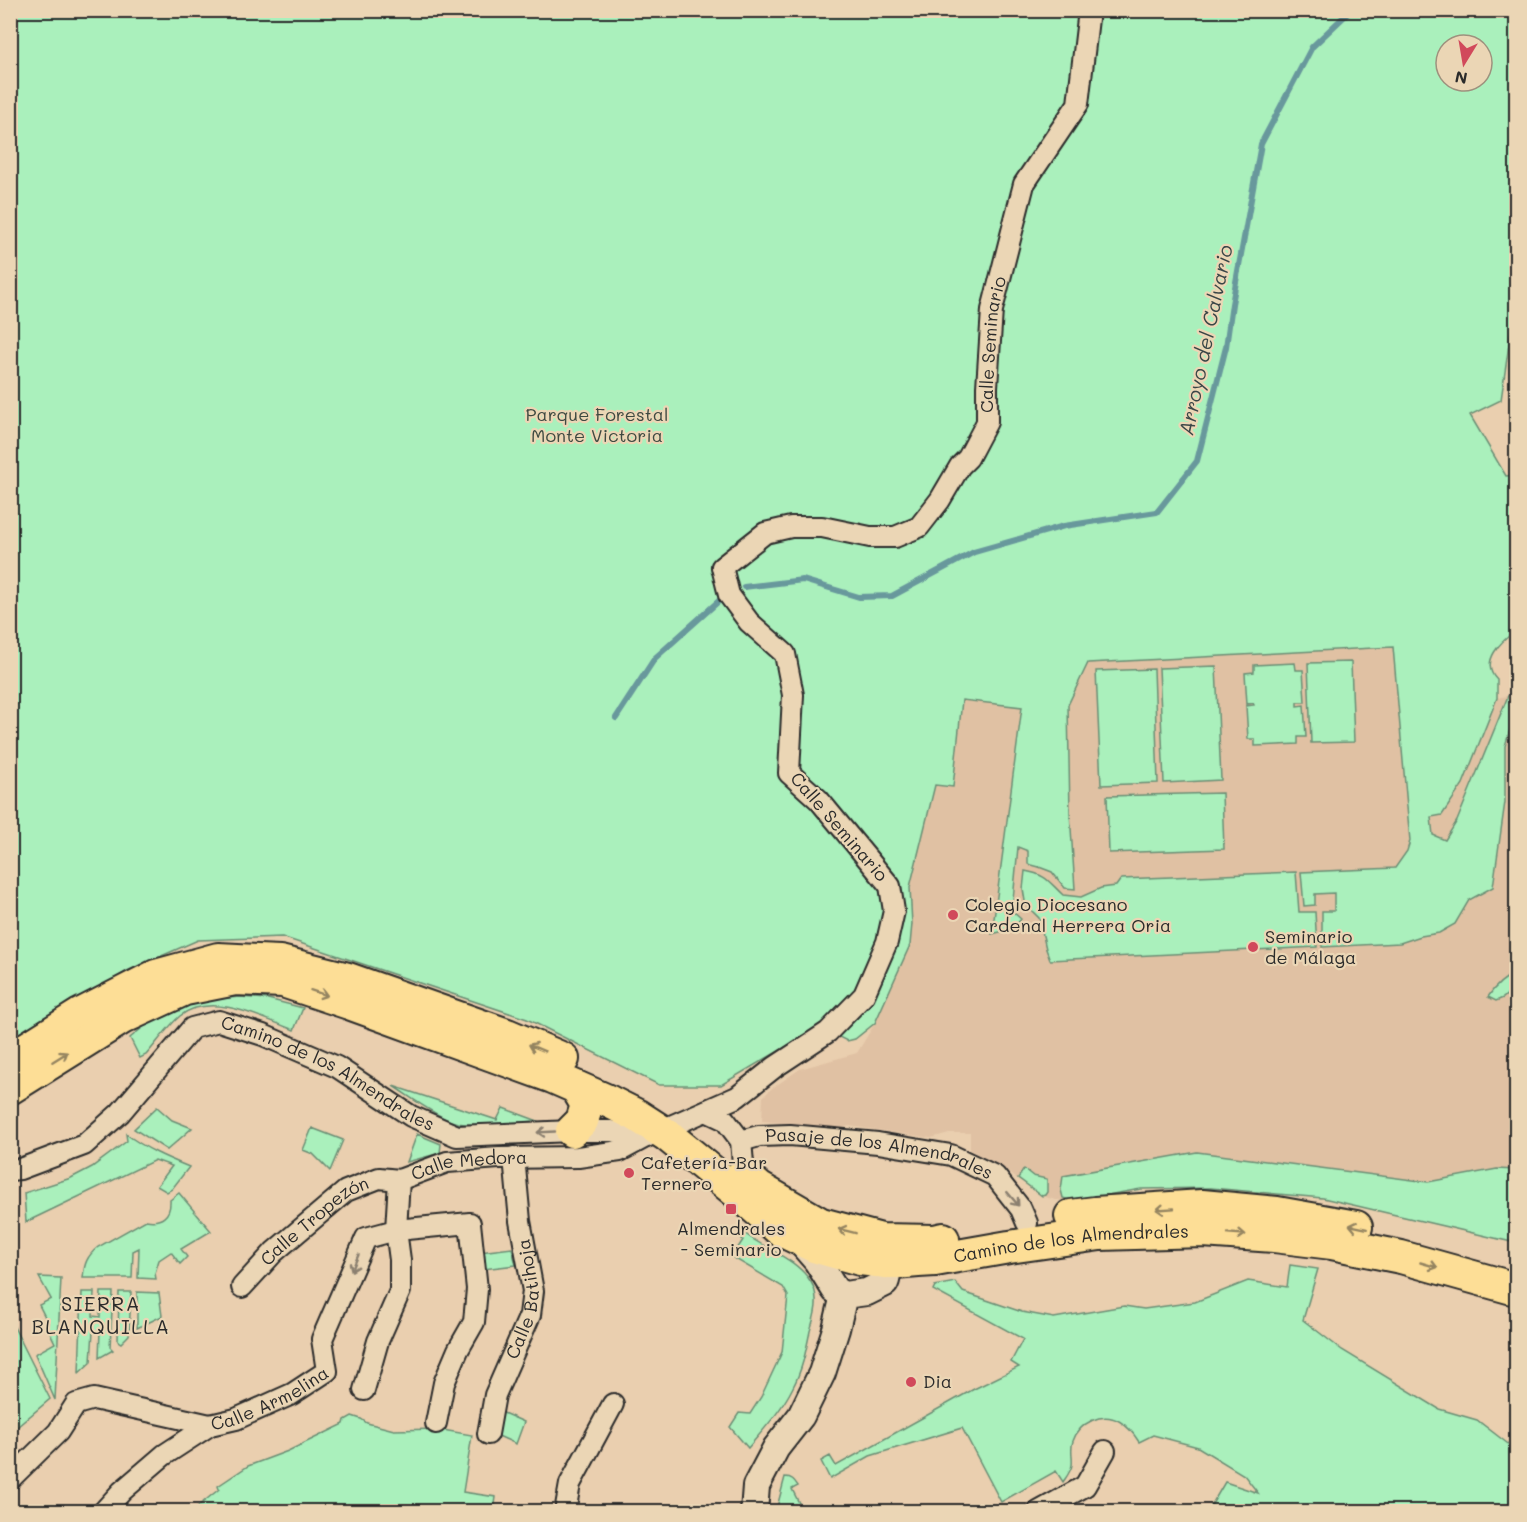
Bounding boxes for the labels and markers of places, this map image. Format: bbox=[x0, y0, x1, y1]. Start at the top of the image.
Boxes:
place label: Colegio Diocesano Cardenal Herrera Oria bbox=[965, 892, 1171, 937]
marker: Colegio Diocesano Cardenal Herrera Oria bbox=[946, 908, 960, 922]
place label: Seminario de Málaga bbox=[1265, 924, 1356, 969]
marker: Seminario de Málaga bbox=[1246, 940, 1260, 954]
place label: Cafetería-Bar Ternero bbox=[641, 1150, 767, 1195]
marker: Cafetería-Bar Ternero bbox=[622, 1166, 636, 1180]
marker: Almendrales - Seminario bbox=[724, 1202, 738, 1216]
place label: Almendrales - Seminario bbox=[677, 1216, 785, 1261]
place label: Dia bbox=[923, 1369, 952, 1393]
marker: Dia bbox=[904, 1375, 918, 1389]

